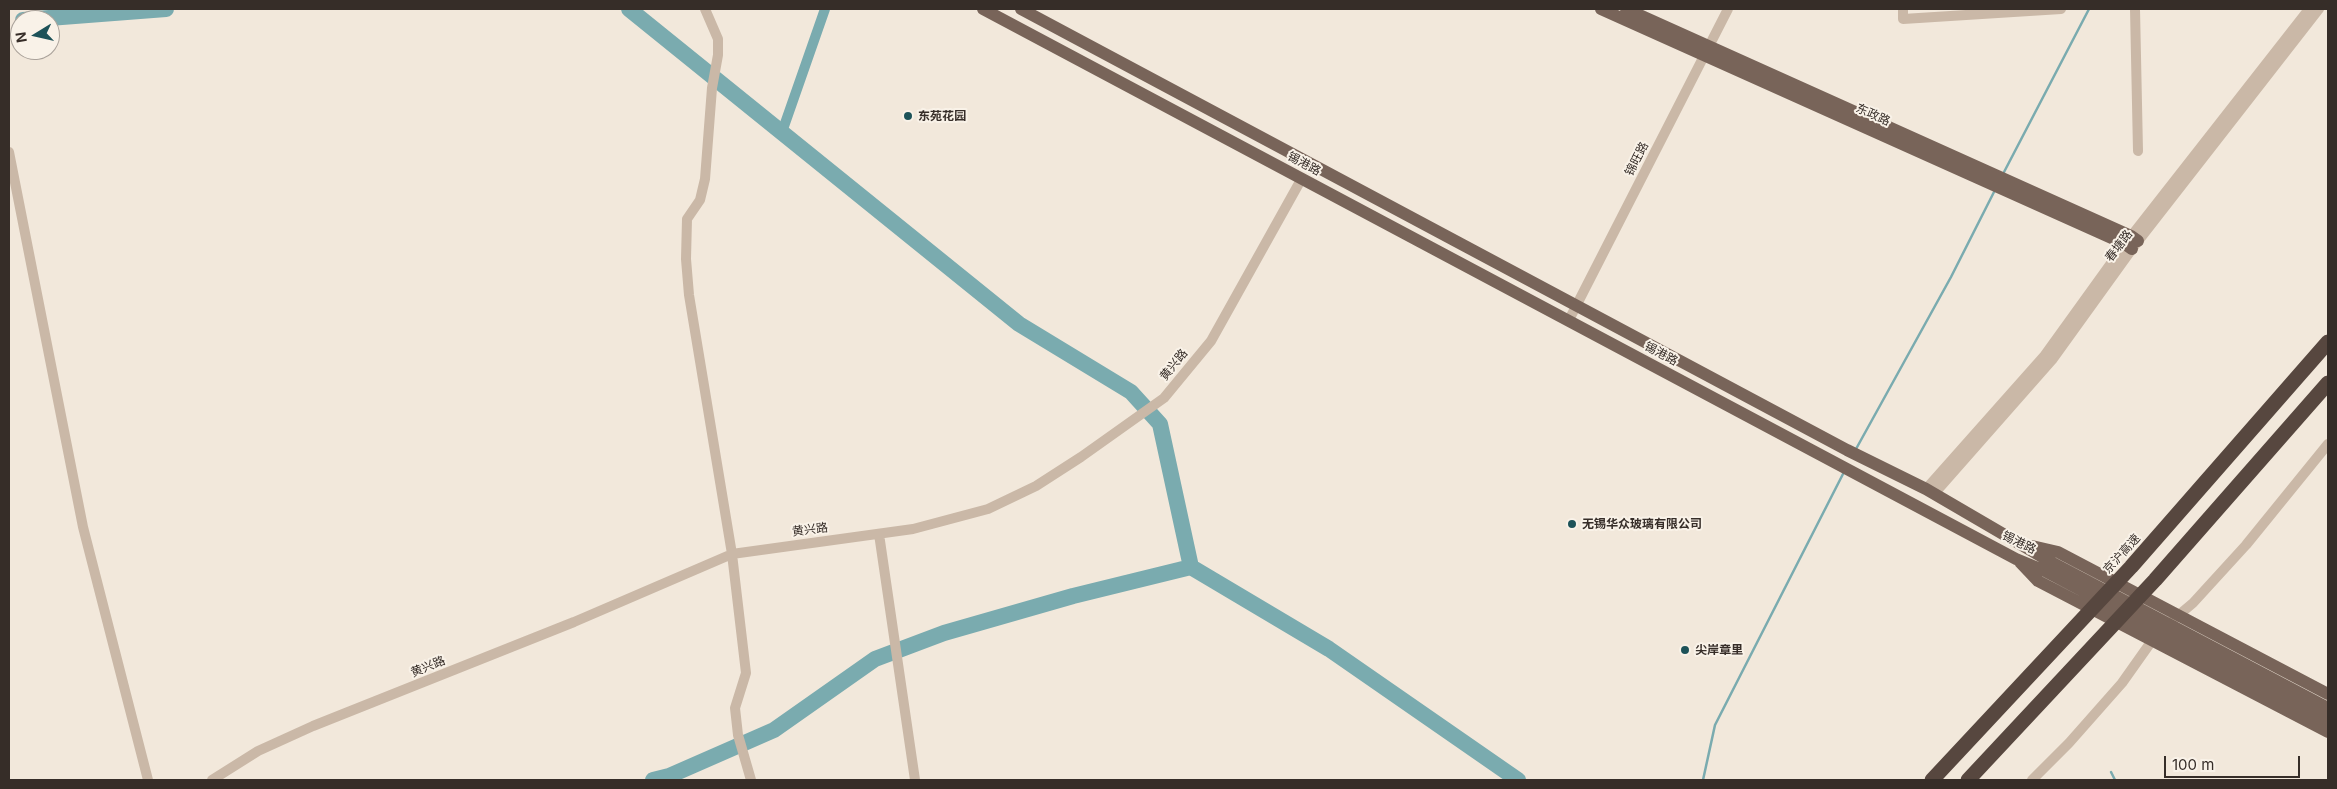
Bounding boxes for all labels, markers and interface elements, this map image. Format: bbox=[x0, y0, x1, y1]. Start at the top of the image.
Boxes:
north arrow bbox=[10, 10, 60, 60]
text: N bbox=[11, 31, 30, 44]
street label: 东政路 bbox=[1854, 101, 1892, 129]
place label: 东苑花园 bbox=[918, 109, 966, 123]
marker: 东苑花园 bbox=[902, 110, 914, 122]
street label: 锦旺路 bbox=[1622, 140, 1652, 178]
street label: 锡港路 bbox=[1285, 149, 1323, 179]
street label: 春塘路 bbox=[2102, 227, 2136, 265]
street label: 锡港路 bbox=[1642, 339, 1680, 369]
street label: 黄兴路 bbox=[1157, 346, 1191, 384]
place label: 无锡华众玻璃有限公司 bbox=[1582, 517, 1702, 531]
marker: 无锡华众玻璃有限公司 bbox=[1566, 518, 1578, 530]
street label: 黄兴路 bbox=[791, 521, 829, 539]
street label: 锡港路 bbox=[2000, 529, 2038, 557]
street label: 京沪高速 bbox=[2101, 531, 2143, 577]
place label: 尖岸章里 bbox=[1695, 643, 1743, 657]
marker: 尖岸章里 bbox=[1679, 644, 1691, 656]
street label: 黄兴路 bbox=[409, 654, 447, 680]
scale bar bbox=[2167, 746, 2303, 778]
text: 100 m bbox=[2172, 755, 2214, 774]

